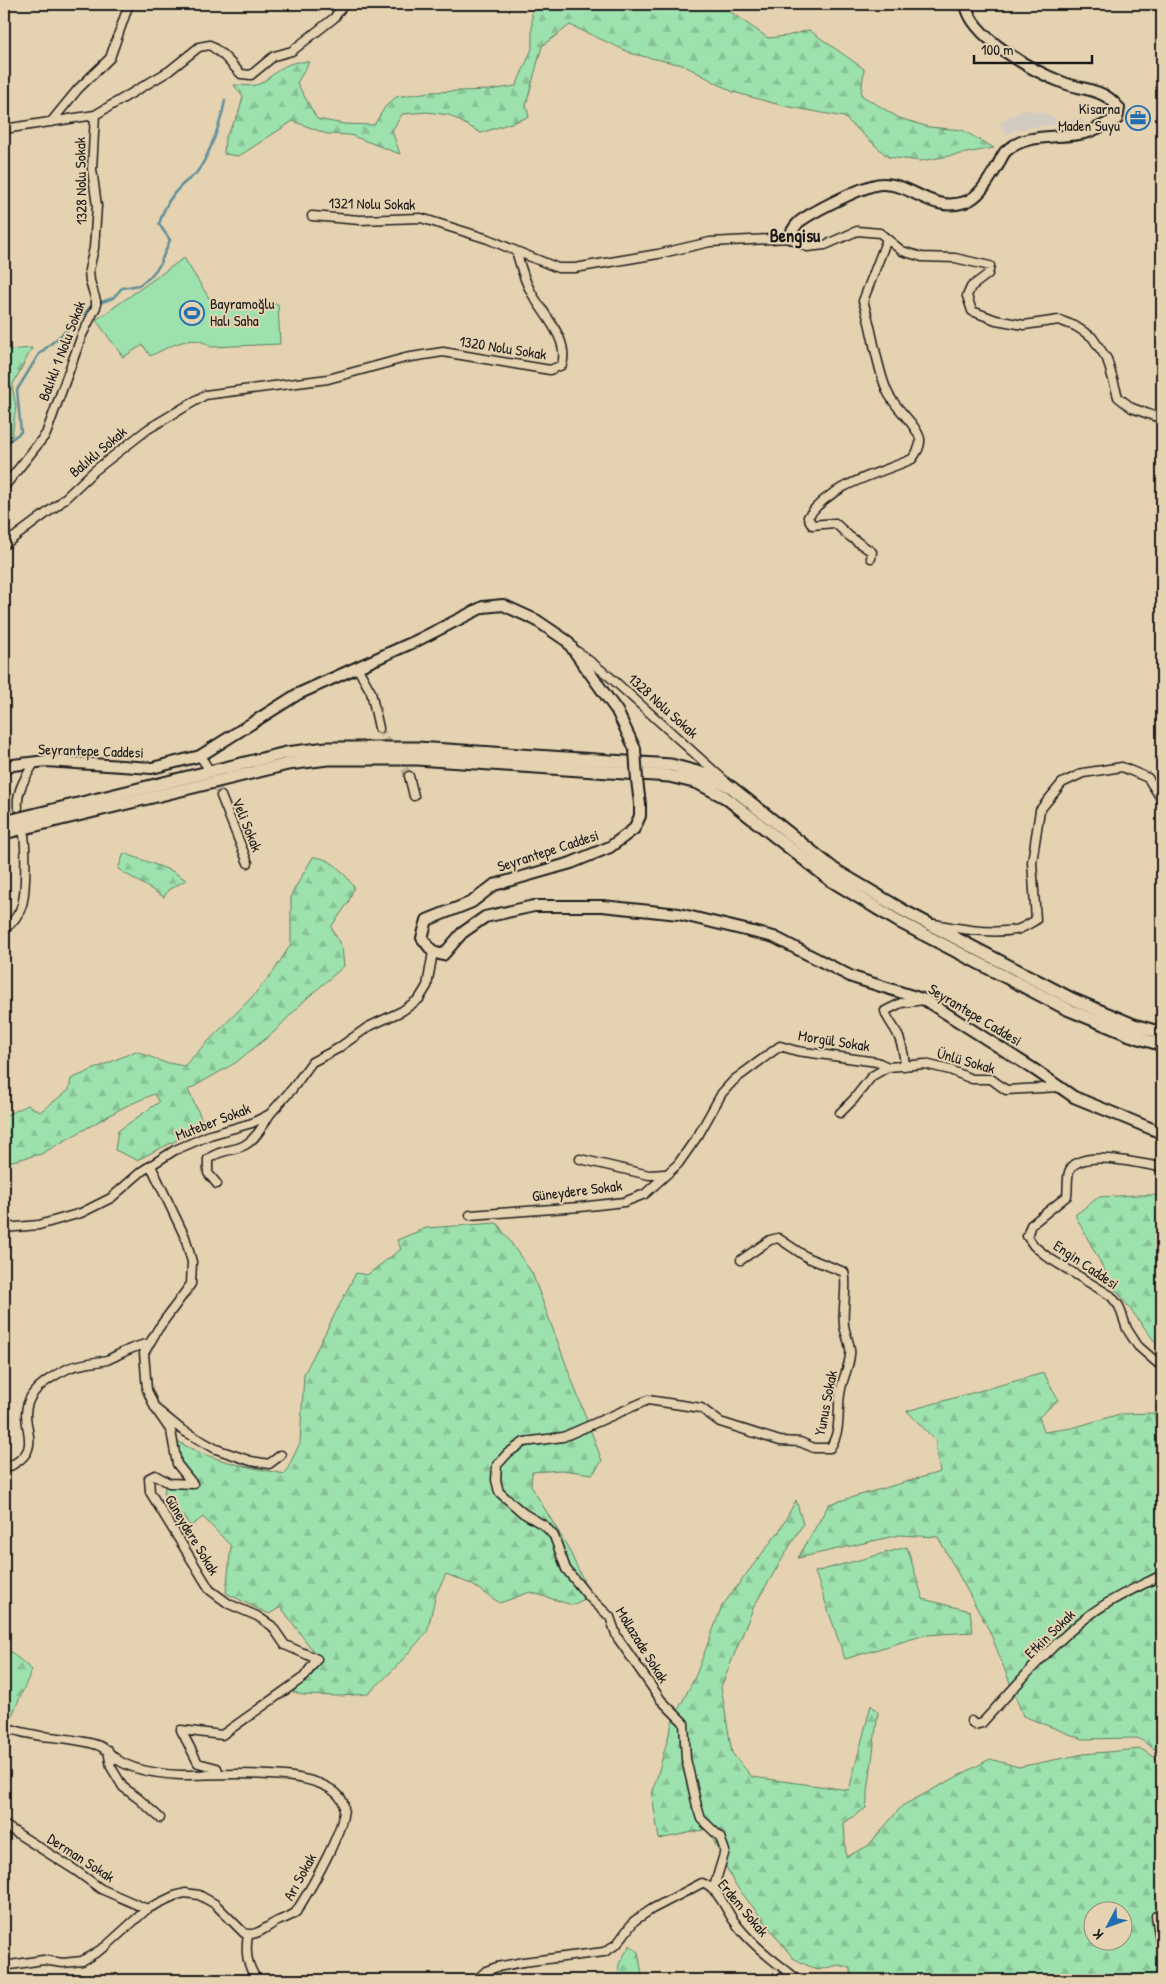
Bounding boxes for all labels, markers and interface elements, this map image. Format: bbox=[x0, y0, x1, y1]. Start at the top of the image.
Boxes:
scale bar bbox=[974, 32, 1091, 64]
text: 100 m bbox=[981, 39, 1014, 60]
place label: Kisarna Maden Suyu bbox=[1058, 98, 1120, 136]
office icon: Kisarna Maden Suyu bbox=[1125, 105, 1151, 131]
street label: 1328 Nolu Sokak bbox=[69, 137, 92, 225]
street label: 1321 Nolu Sokak bbox=[328, 192, 416, 215]
district label: Bengisu bbox=[770, 223, 821, 249]
place label: Bayramoğlu Halı Saha bbox=[210, 293, 274, 331]
street label: Balıklı 1 Nolu Sokak bbox=[33, 298, 90, 404]
sports icon: Bayramoğlu Halı Saha bbox=[179, 300, 205, 326]
street label: 1320 Nolu Sokak bbox=[458, 330, 548, 365]
street label: Balıklı Sokak bbox=[64, 421, 131, 482]
street label: 1328 Nolu Sokak bbox=[624, 668, 703, 743]
street label: Seyrantepe Caddesi bbox=[38, 738, 144, 763]
street label: Veli Sokak bbox=[227, 795, 268, 855]
street label: Seyrantepe Caddesi bbox=[494, 824, 601, 877]
street label: Seyrantepe Caddesi bbox=[925, 978, 1026, 1051]
street label: Morgül Sokak bbox=[797, 1024, 871, 1057]
street label: Ünlü Sokak bbox=[935, 1042, 998, 1079]
street label: Muteber Sokak bbox=[172, 1098, 253, 1145]
street label: Güneydere Sokak bbox=[531, 1175, 623, 1206]
street label: Engin Caddesi bbox=[1049, 1235, 1123, 1294]
street label: Yunus Sokak bbox=[809, 1369, 842, 1437]
street label: Güneydere Sokak bbox=[160, 1491, 225, 1579]
street label: Mollazade Sokak bbox=[611, 1603, 674, 1687]
street label: Etkin Sokak bbox=[1020, 1604, 1080, 1663]
street label: Derman Sokak bbox=[43, 1828, 119, 1887]
street label: Arı Sokak bbox=[278, 1849, 321, 1904]
street label: Erdem Sokak bbox=[713, 1874, 774, 1941]
north arrow bbox=[1084, 1902, 1134, 1952]
text: K bbox=[1088, 1925, 1107, 1944]

